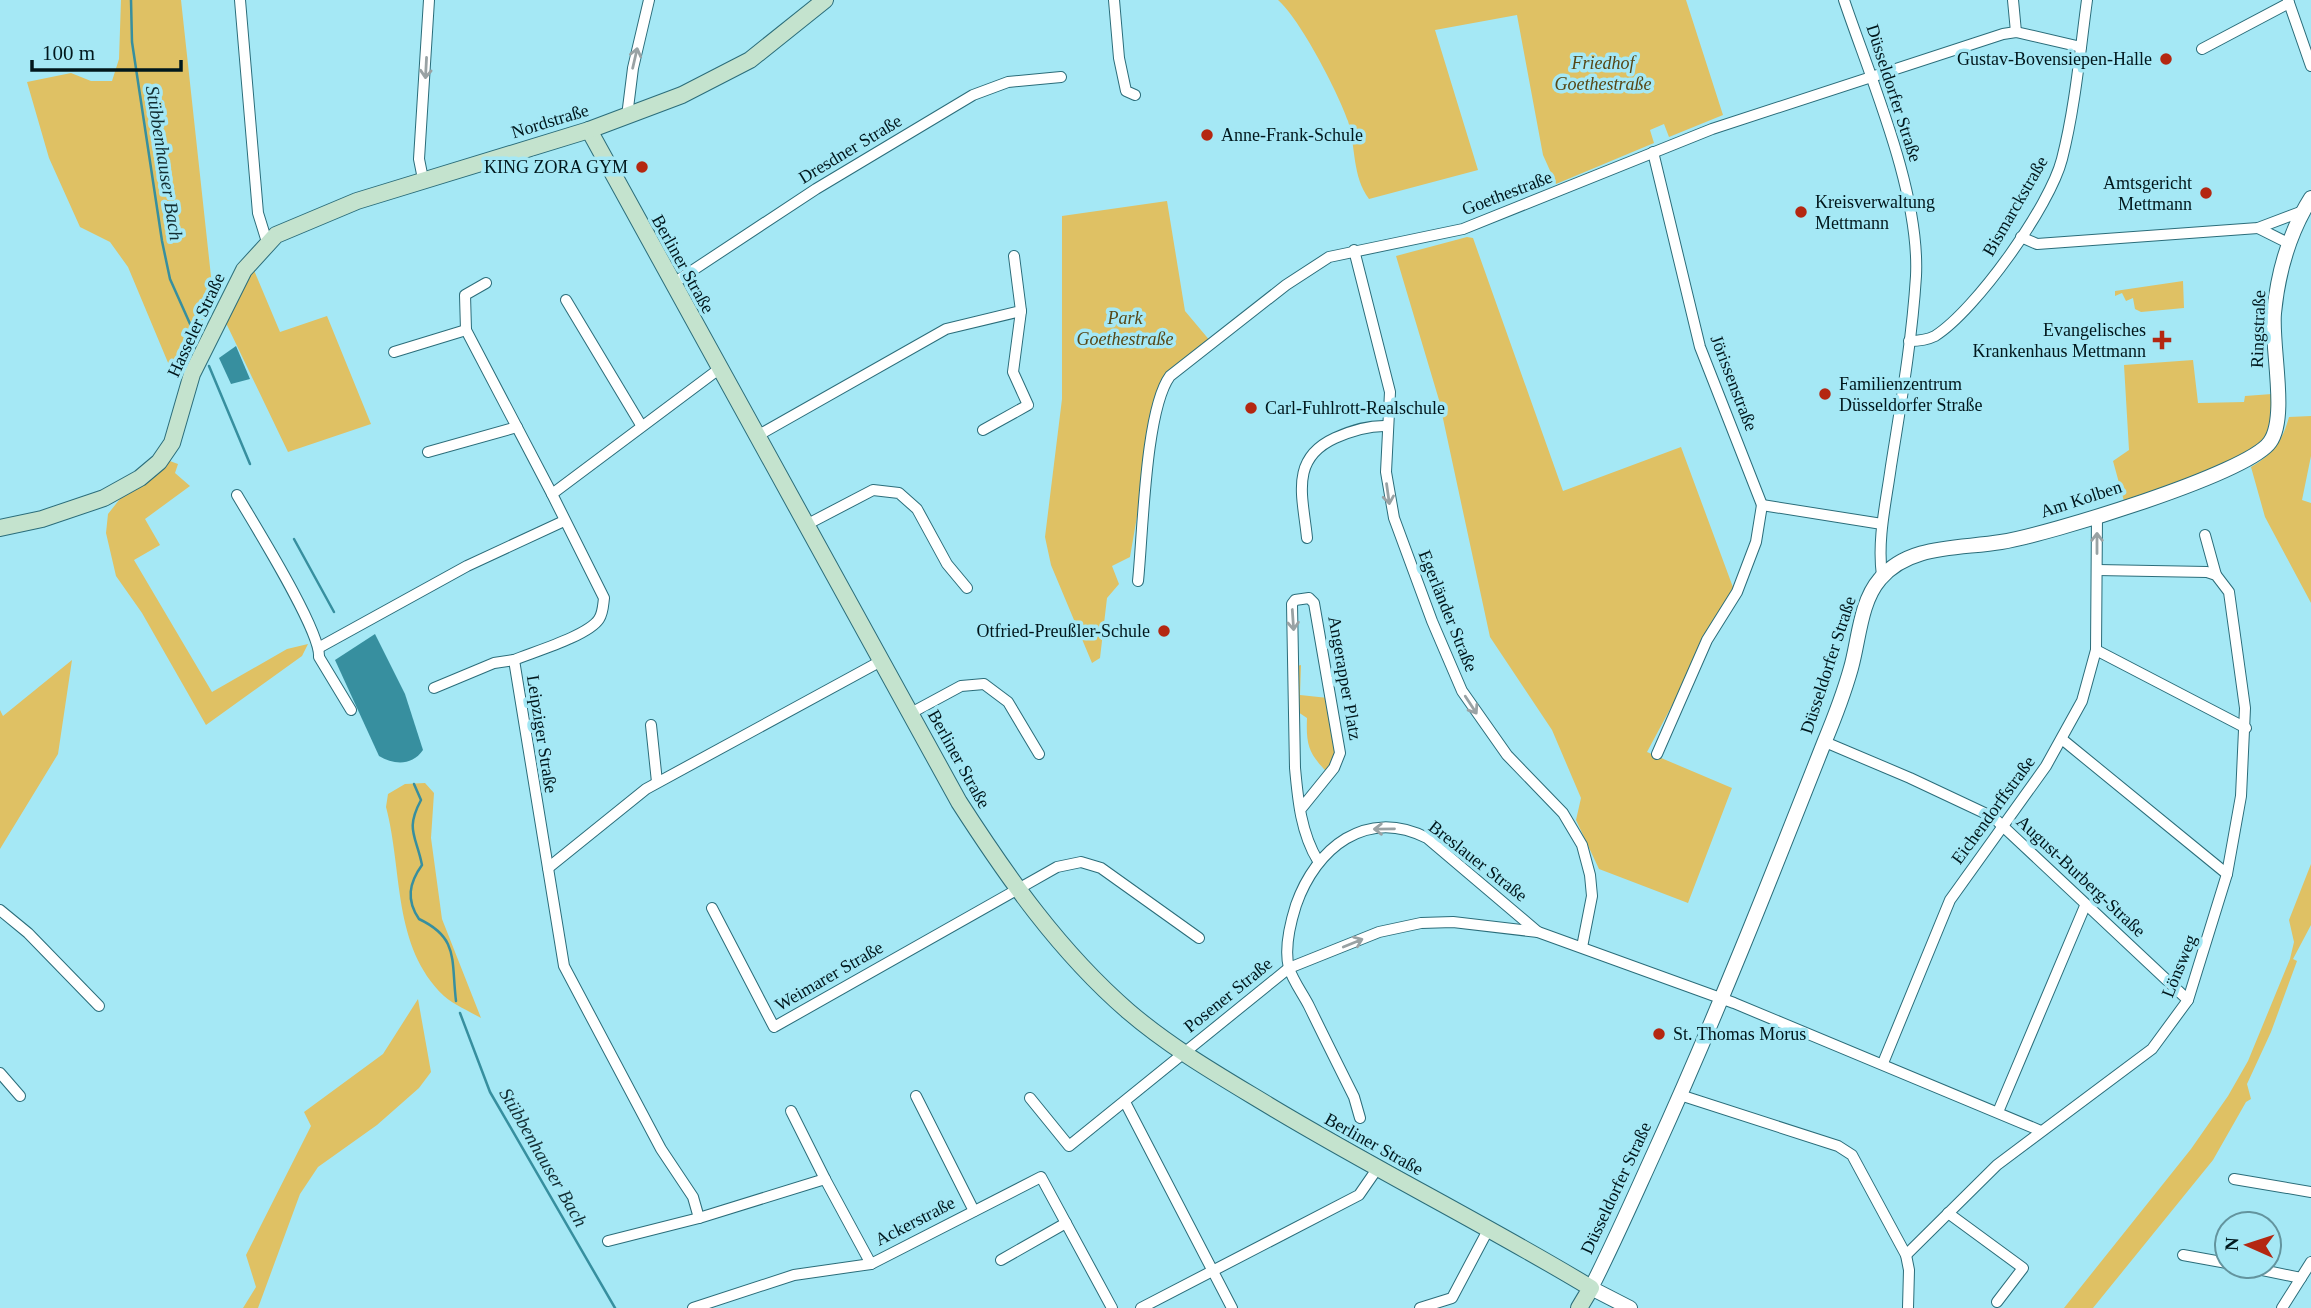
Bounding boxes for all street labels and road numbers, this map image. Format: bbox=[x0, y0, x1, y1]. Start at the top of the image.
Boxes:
street label: Düsseldorfer Straße bbox=[1862, 22, 1926, 164]
street label: Nordstraße bbox=[509, 100, 591, 142]
street label: Dresdner Straße bbox=[795, 110, 905, 188]
street label: Bismarckstraße bbox=[1978, 153, 2052, 259]
street label: Goethestraße bbox=[1459, 167, 1555, 219]
street label: Berliner Straße bbox=[648, 211, 718, 317]
street label: Hasseler Straße bbox=[163, 270, 229, 380]
street label: Ringstraße bbox=[2247, 290, 2269, 368]
street label: Jörissenstraße bbox=[1707, 332, 1761, 434]
street label: Am Kolben bbox=[2038, 476, 2124, 522]
street label: Egerländer Straße bbox=[1414, 547, 1482, 675]
street label: Düsseldorfer Straße bbox=[1796, 594, 1860, 736]
street label: Angerapper Platz bbox=[1324, 614, 1366, 742]
street label: Leipziger Straße bbox=[523, 673, 561, 795]
street label: Berliner Straße bbox=[924, 706, 994, 812]
street label: Eichendorffstraße bbox=[1947, 752, 2039, 868]
street label: August-Burberg-Straße bbox=[2013, 811, 2149, 941]
street label: Breslauer Straße bbox=[1425, 816, 1531, 906]
street label: Lönsweg bbox=[2157, 932, 2201, 1000]
street label: Weimarer Straße bbox=[772, 937, 886, 1015]
street label: Posener Straße bbox=[1180, 953, 1276, 1037]
street label: Berliner Straße bbox=[1321, 1109, 1427, 1179]
street label: Düsseldorfer Straße bbox=[1577, 1119, 1655, 1257]
street label: Ackerstraße bbox=[872, 1192, 958, 1250]

